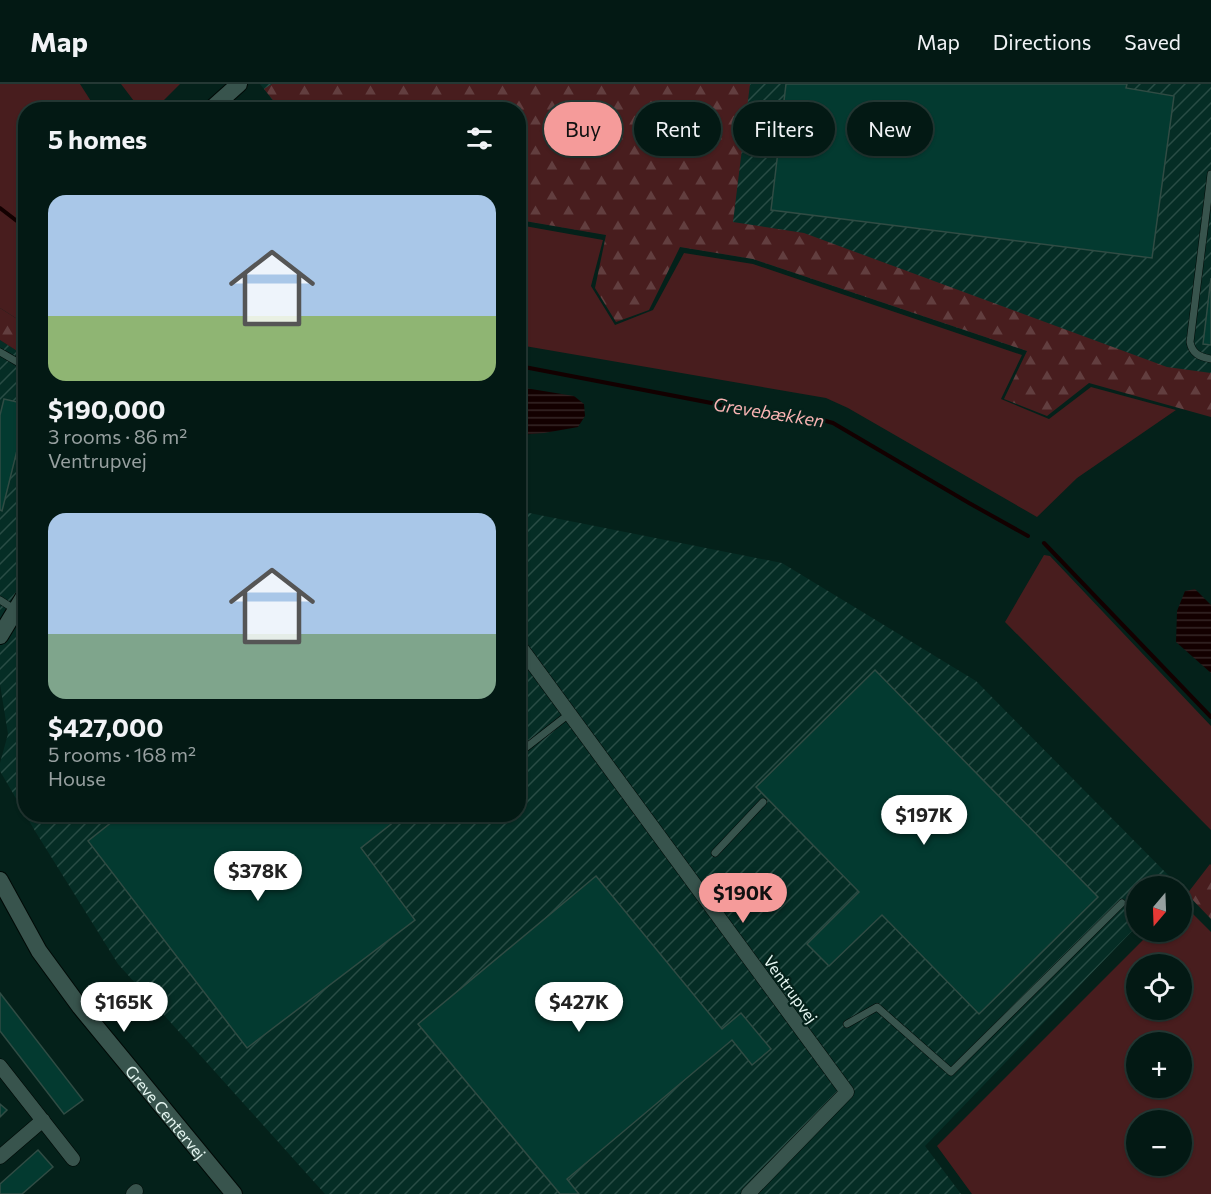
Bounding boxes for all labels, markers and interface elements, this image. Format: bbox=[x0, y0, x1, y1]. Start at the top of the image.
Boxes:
text: Map bbox=[30, 24, 88, 58]
text: Map bbox=[917, 29, 960, 54]
text: Directions bbox=[993, 29, 1091, 54]
text: Saved bbox=[1124, 29, 1181, 54]
chip: Buy bbox=[544, 102, 622, 156]
chip: Rent bbox=[634, 102, 721, 156]
chip: Filters bbox=[733, 102, 835, 156]
chip: New bbox=[847, 102, 933, 156]
icon: filters bbox=[463, 122, 496, 155]
text: 5 homes bbox=[48, 123, 147, 154]
icon: home bbox=[218, 234, 326, 342]
water label: Grevebækken bbox=[712, 392, 826, 432]
text: $190,000 bbox=[48, 393, 166, 424]
text: 3 rooms · 86 m² bbox=[48, 424, 187, 448]
text: Ventrupvej bbox=[48, 448, 147, 472]
icon: home bbox=[218, 552, 326, 660]
text: $427,000 bbox=[48, 711, 164, 742]
text: 5 rooms · 168 m² bbox=[48, 742, 196, 766]
text: House bbox=[48, 766, 106, 790]
pin: $197K bbox=[882, 795, 966, 846]
text: $197K bbox=[895, 802, 953, 826]
pin: $378K bbox=[216, 851, 300, 902]
text: $378K bbox=[228, 858, 288, 882]
pin: $190K bbox=[701, 873, 785, 924]
north arrow bbox=[1126, 876, 1192, 942]
map controls bbox=[1126, 876, 1192, 1176]
text: $190K bbox=[713, 880, 773, 904]
street label: Ventrupvej bbox=[760, 951, 822, 1027]
button: locate bbox=[1126, 954, 1192, 1020]
pin: $165K bbox=[82, 982, 166, 1033]
pin: $427K bbox=[537, 982, 621, 1033]
text: $165K bbox=[95, 989, 153, 1013]
text: $427K bbox=[549, 989, 609, 1013]
button: + bbox=[1126, 1032, 1192, 1098]
street label: Greve Centervej bbox=[122, 1061, 210, 1162]
button: − bbox=[1126, 1110, 1192, 1176]

